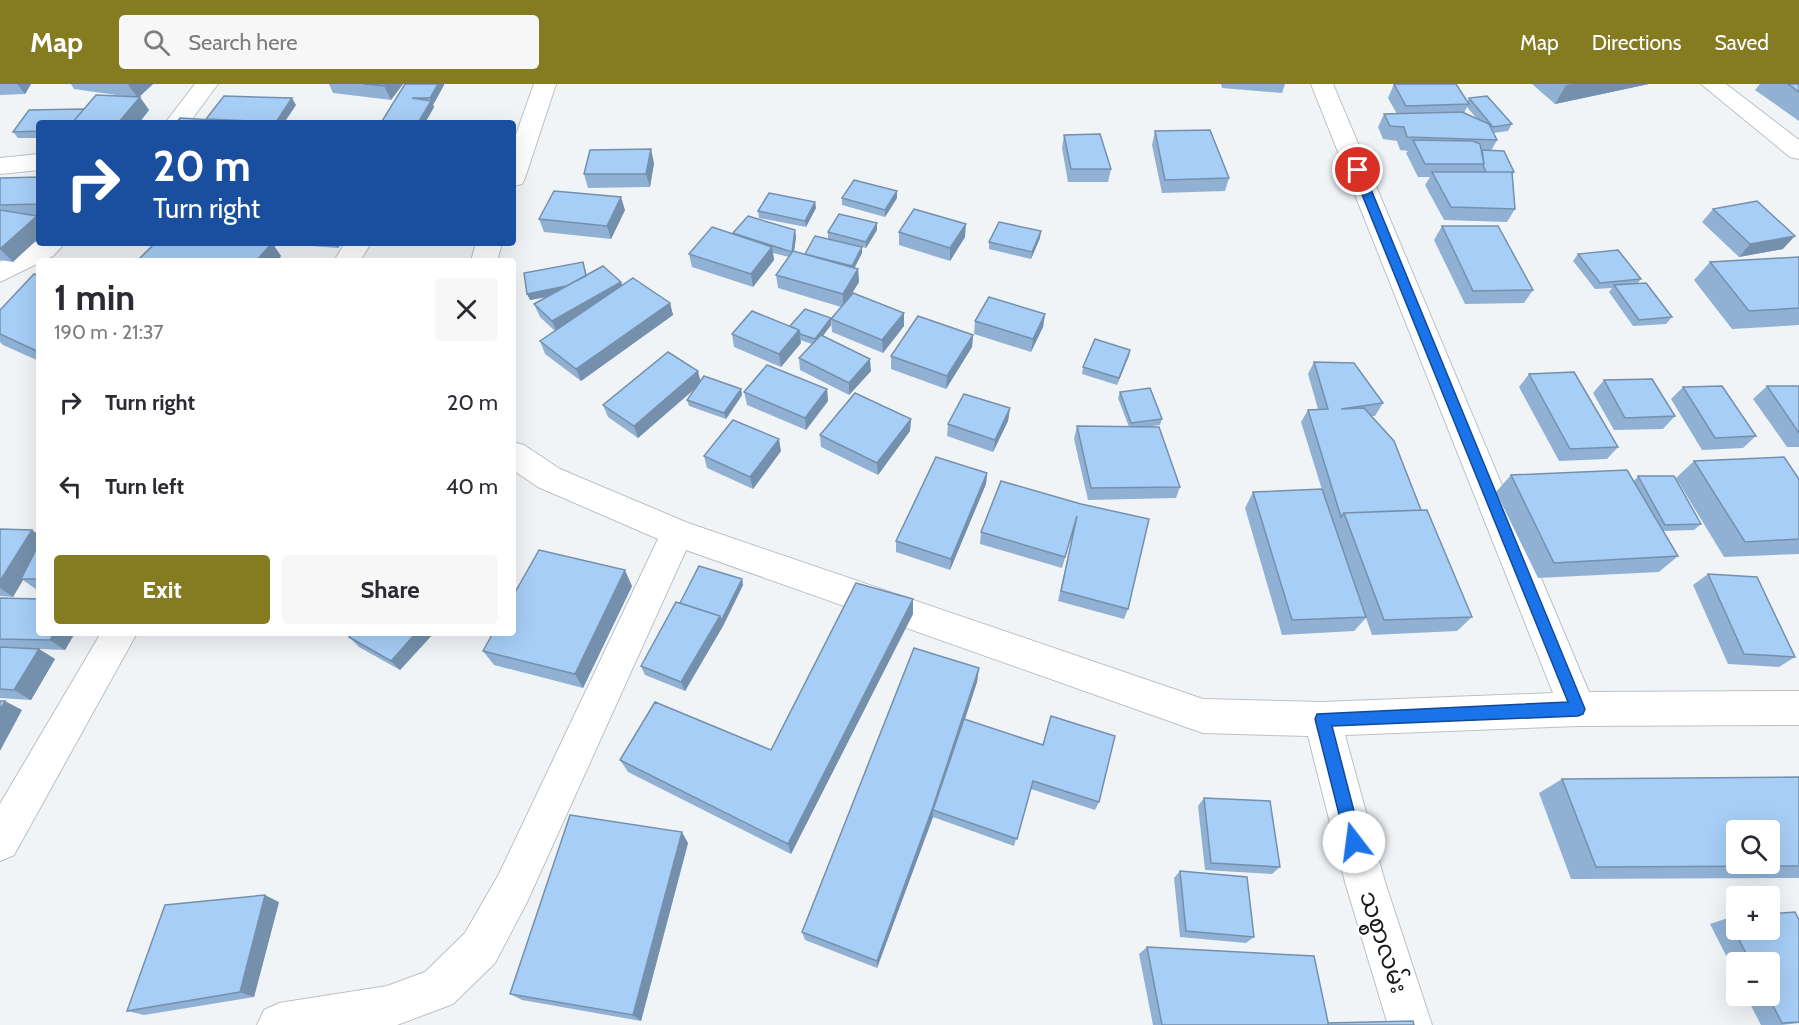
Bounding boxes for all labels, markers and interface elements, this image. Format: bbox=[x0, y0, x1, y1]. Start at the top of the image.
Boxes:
search box bbox=[119, 15, 539, 69]
text: Map bbox=[30, 25, 83, 59]
icon: search bbox=[140, 26, 173, 59]
text: Search here bbox=[188, 29, 297, 56]
text: Map bbox=[1520, 30, 1559, 55]
text: Directions bbox=[1592, 30, 1681, 55]
text: Saved bbox=[1714, 30, 1769, 55]
text: 20 m bbox=[153, 140, 251, 192]
icon: right bbox=[54, 144, 132, 222]
pin bbox=[1332, 144, 1383, 195]
icon: arrive bbox=[1341, 153, 1374, 186]
text: Turn right bbox=[153, 192, 260, 225]
text: 1 min bbox=[54, 275, 135, 319]
button: close bbox=[435, 278, 498, 341]
text: 190 m · 21:37 bbox=[54, 320, 164, 344]
icon: right bbox=[54, 386, 87, 419]
text: Turn right bbox=[105, 389, 195, 416]
text: 20 m bbox=[447, 389, 498, 416]
icon: left bbox=[54, 470, 87, 503]
text: Turn left bbox=[105, 473, 184, 500]
text: 40 m bbox=[446, 473, 498, 500]
button: Exit bbox=[54, 555, 270, 624]
button: Share bbox=[282, 555, 498, 624]
position arrow bbox=[1322, 810, 1386, 874]
map controls bbox=[1726, 820, 1780, 1006]
button: search bbox=[1726, 820, 1780, 874]
button: + bbox=[1726, 886, 1780, 940]
street label: သစ္စာလမ်း bbox=[1349, 887, 1415, 998]
button: − bbox=[1726, 952, 1780, 1006]

